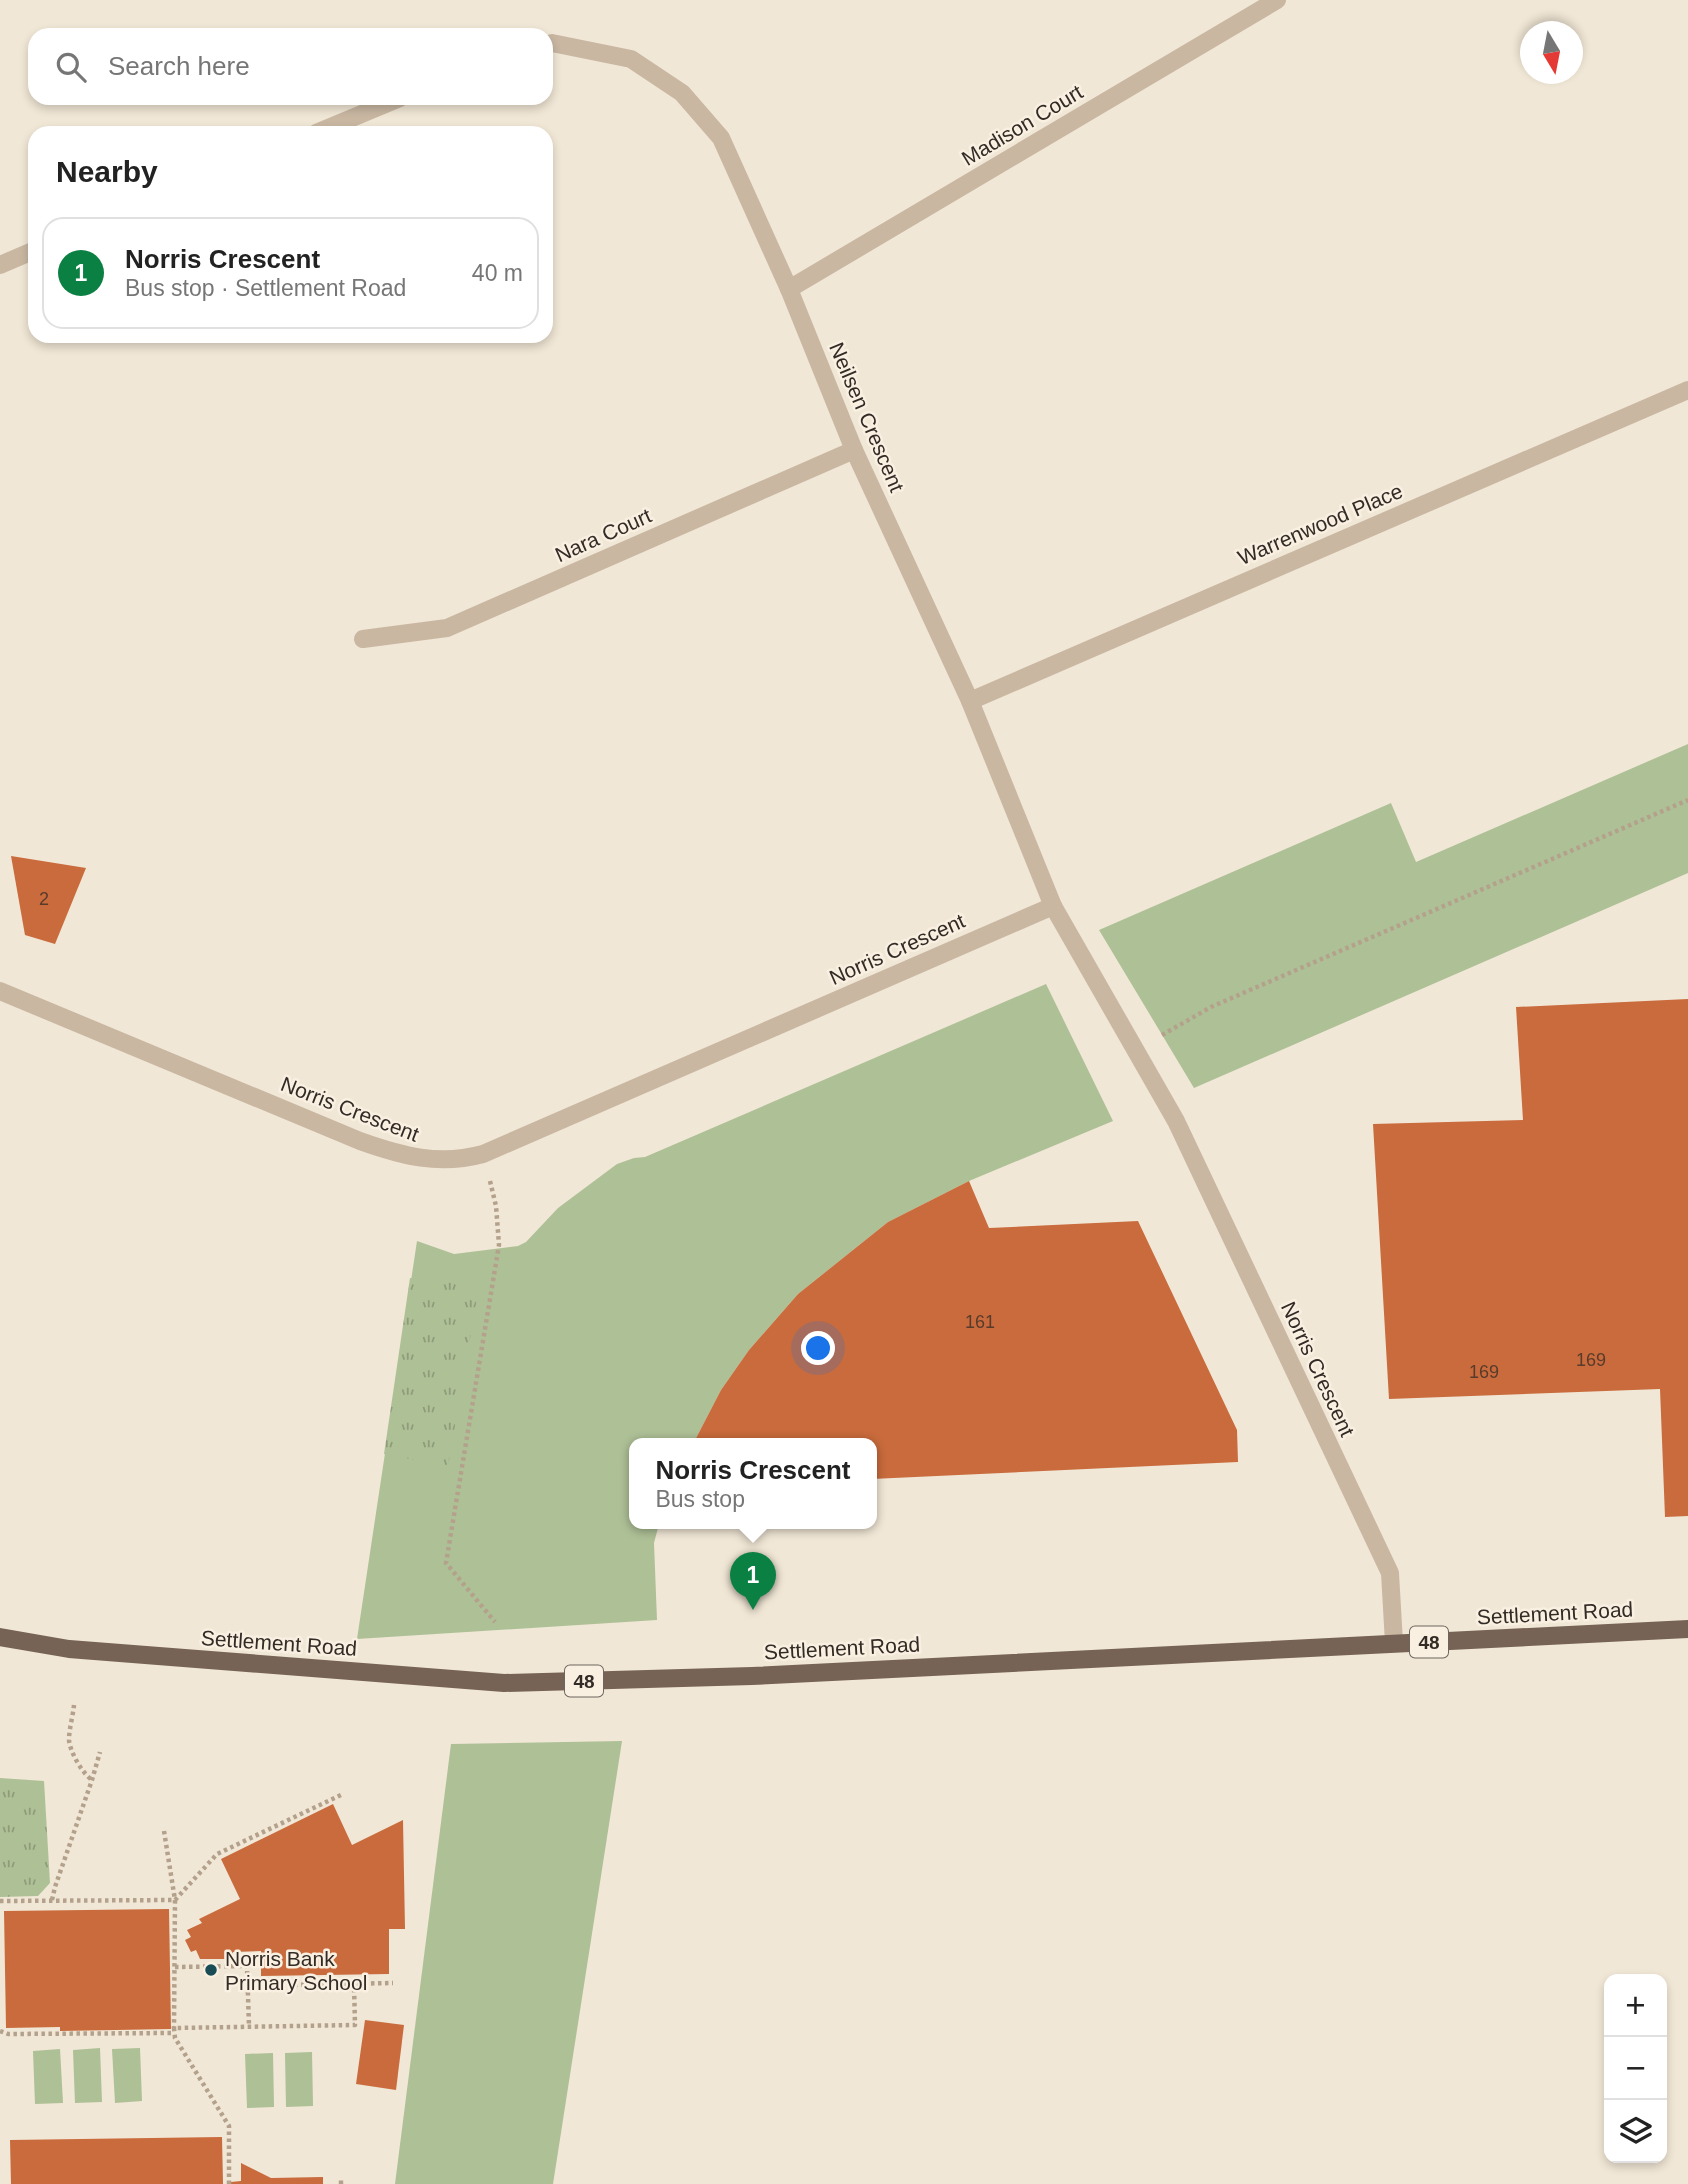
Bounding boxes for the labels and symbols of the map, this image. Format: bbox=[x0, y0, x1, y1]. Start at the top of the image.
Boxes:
north arrow bbox=[1520, 21, 1583, 84]
street label: Madison Court bbox=[958, 80, 1087, 170]
street label: Neilsen Crescent bbox=[825, 339, 909, 495]
street label: Warrenwood Place bbox=[1234, 479, 1406, 569]
street label: Nara Court bbox=[551, 504, 655, 566]
house number: 2 bbox=[39, 889, 49, 909]
street label: Norris Crescent bbox=[826, 909, 968, 989]
street label: Norris Crescent bbox=[278, 1072, 422, 1146]
street label: Norris Crescent bbox=[1277, 1298, 1359, 1440]
house number: 161 bbox=[965, 1312, 995, 1332]
your location bbox=[801, 1331, 835, 1365]
house number: 169 bbox=[1576, 1350, 1606, 1370]
house number: 169 bbox=[1469, 1362, 1499, 1382]
pin: 1 bbox=[730, 1552, 776, 1610]
street label: Settlement Road bbox=[1476, 1597, 1634, 1629]
street label: Settlement Road bbox=[200, 1626, 358, 1660]
road number: 48 bbox=[1410, 1626, 1448, 1658]
street label: Settlement Road bbox=[763, 1632, 921, 1664]
road number: 48 bbox=[565, 1666, 603, 1696]
place label: Norris Bank Primary School bbox=[225, 1947, 367, 1994]
marker: Norris Bank Primary School bbox=[203, 1962, 219, 1978]

